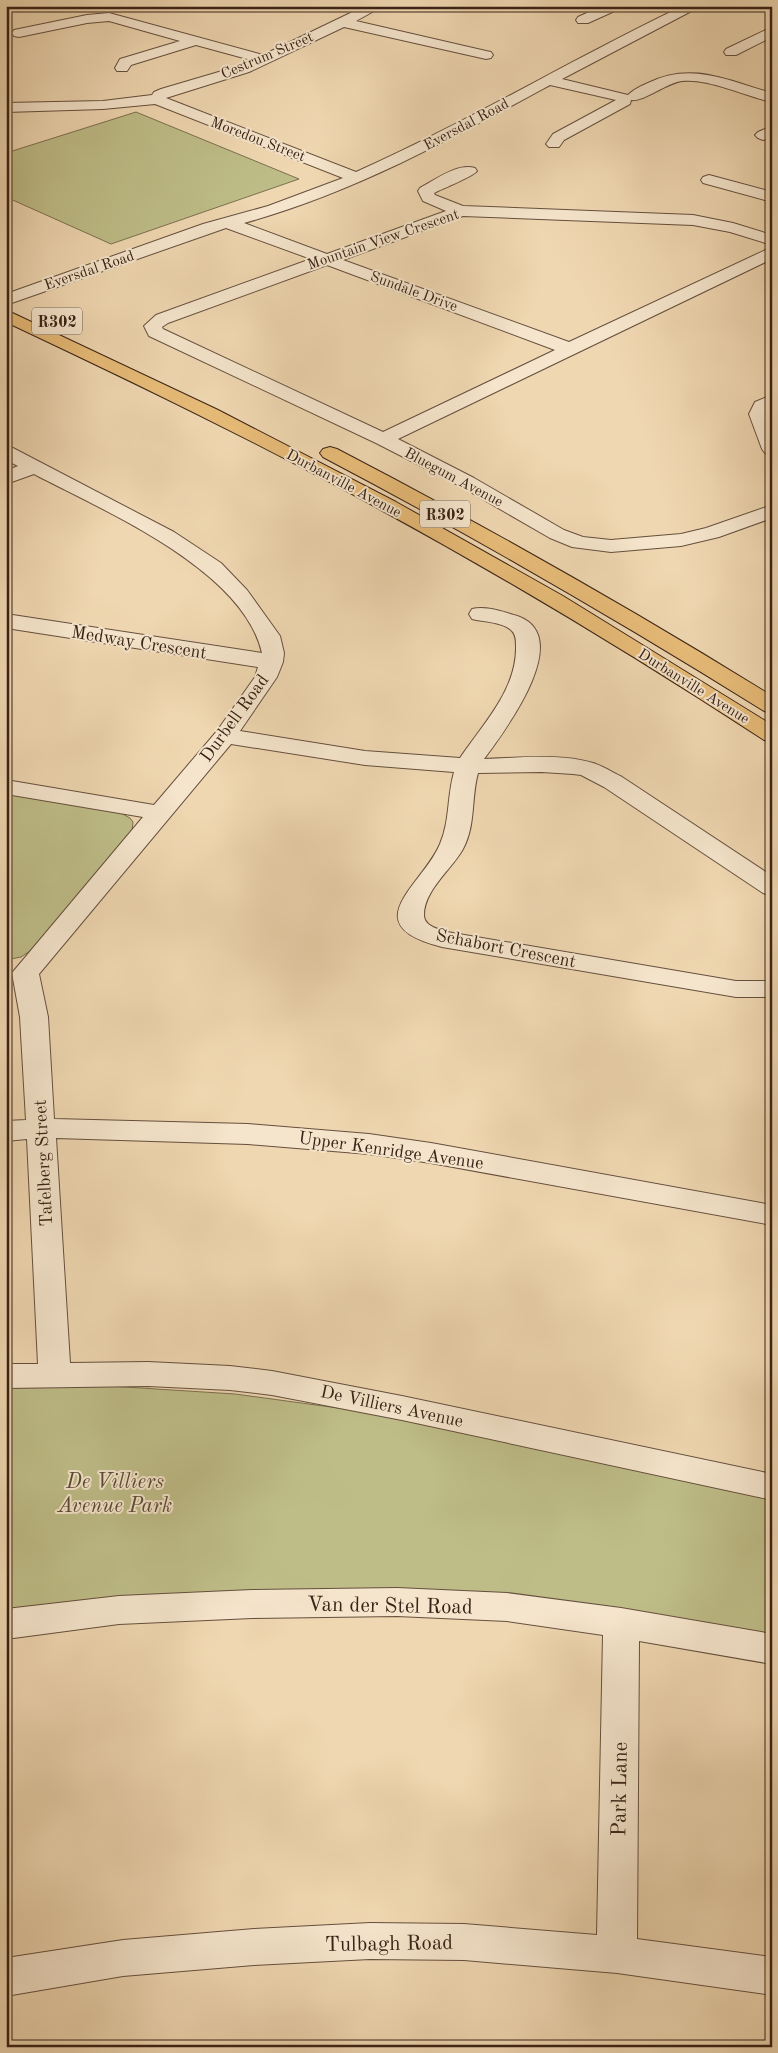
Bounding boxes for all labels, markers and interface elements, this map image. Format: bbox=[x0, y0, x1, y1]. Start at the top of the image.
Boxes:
street label: Cestrum Street bbox=[219, 30, 316, 83]
street label: Eversdal Road bbox=[422, 97, 512, 154]
street label: Moredou Street bbox=[208, 115, 307, 165]
street label: Mountain View Crescent bbox=[306, 207, 461, 273]
street label: Eversdal Road bbox=[43, 249, 137, 294]
street label: Sundale Drive bbox=[368, 270, 459, 315]
road number: R302 bbox=[32, 308, 82, 334]
street label: Bluegum Avenue bbox=[402, 446, 505, 511]
street label: Durbanville Avenue bbox=[283, 448, 403, 521]
road number: R302 bbox=[420, 500, 470, 528]
street label: Medway Crescent bbox=[70, 623, 208, 663]
street label: Durbanville Avenue bbox=[635, 647, 751, 728]
street label: Durbell Road bbox=[197, 671, 272, 766]
street label: Schabort Crescent bbox=[434, 927, 577, 971]
street label: Tafelberg Street bbox=[32, 1099, 56, 1227]
street label: Upper Kenridge Avenue bbox=[297, 1129, 485, 1173]
street label: De Villiers Avenue bbox=[319, 1383, 465, 1431]
park label: De Villiers Avenue Park bbox=[57, 1472, 172, 1517]
street label: Van der Stel Road bbox=[307, 1595, 473, 1618]
street label: Park Lane bbox=[609, 1742, 632, 1836]
street label: Tulbagh Road bbox=[325, 1933, 453, 1956]

